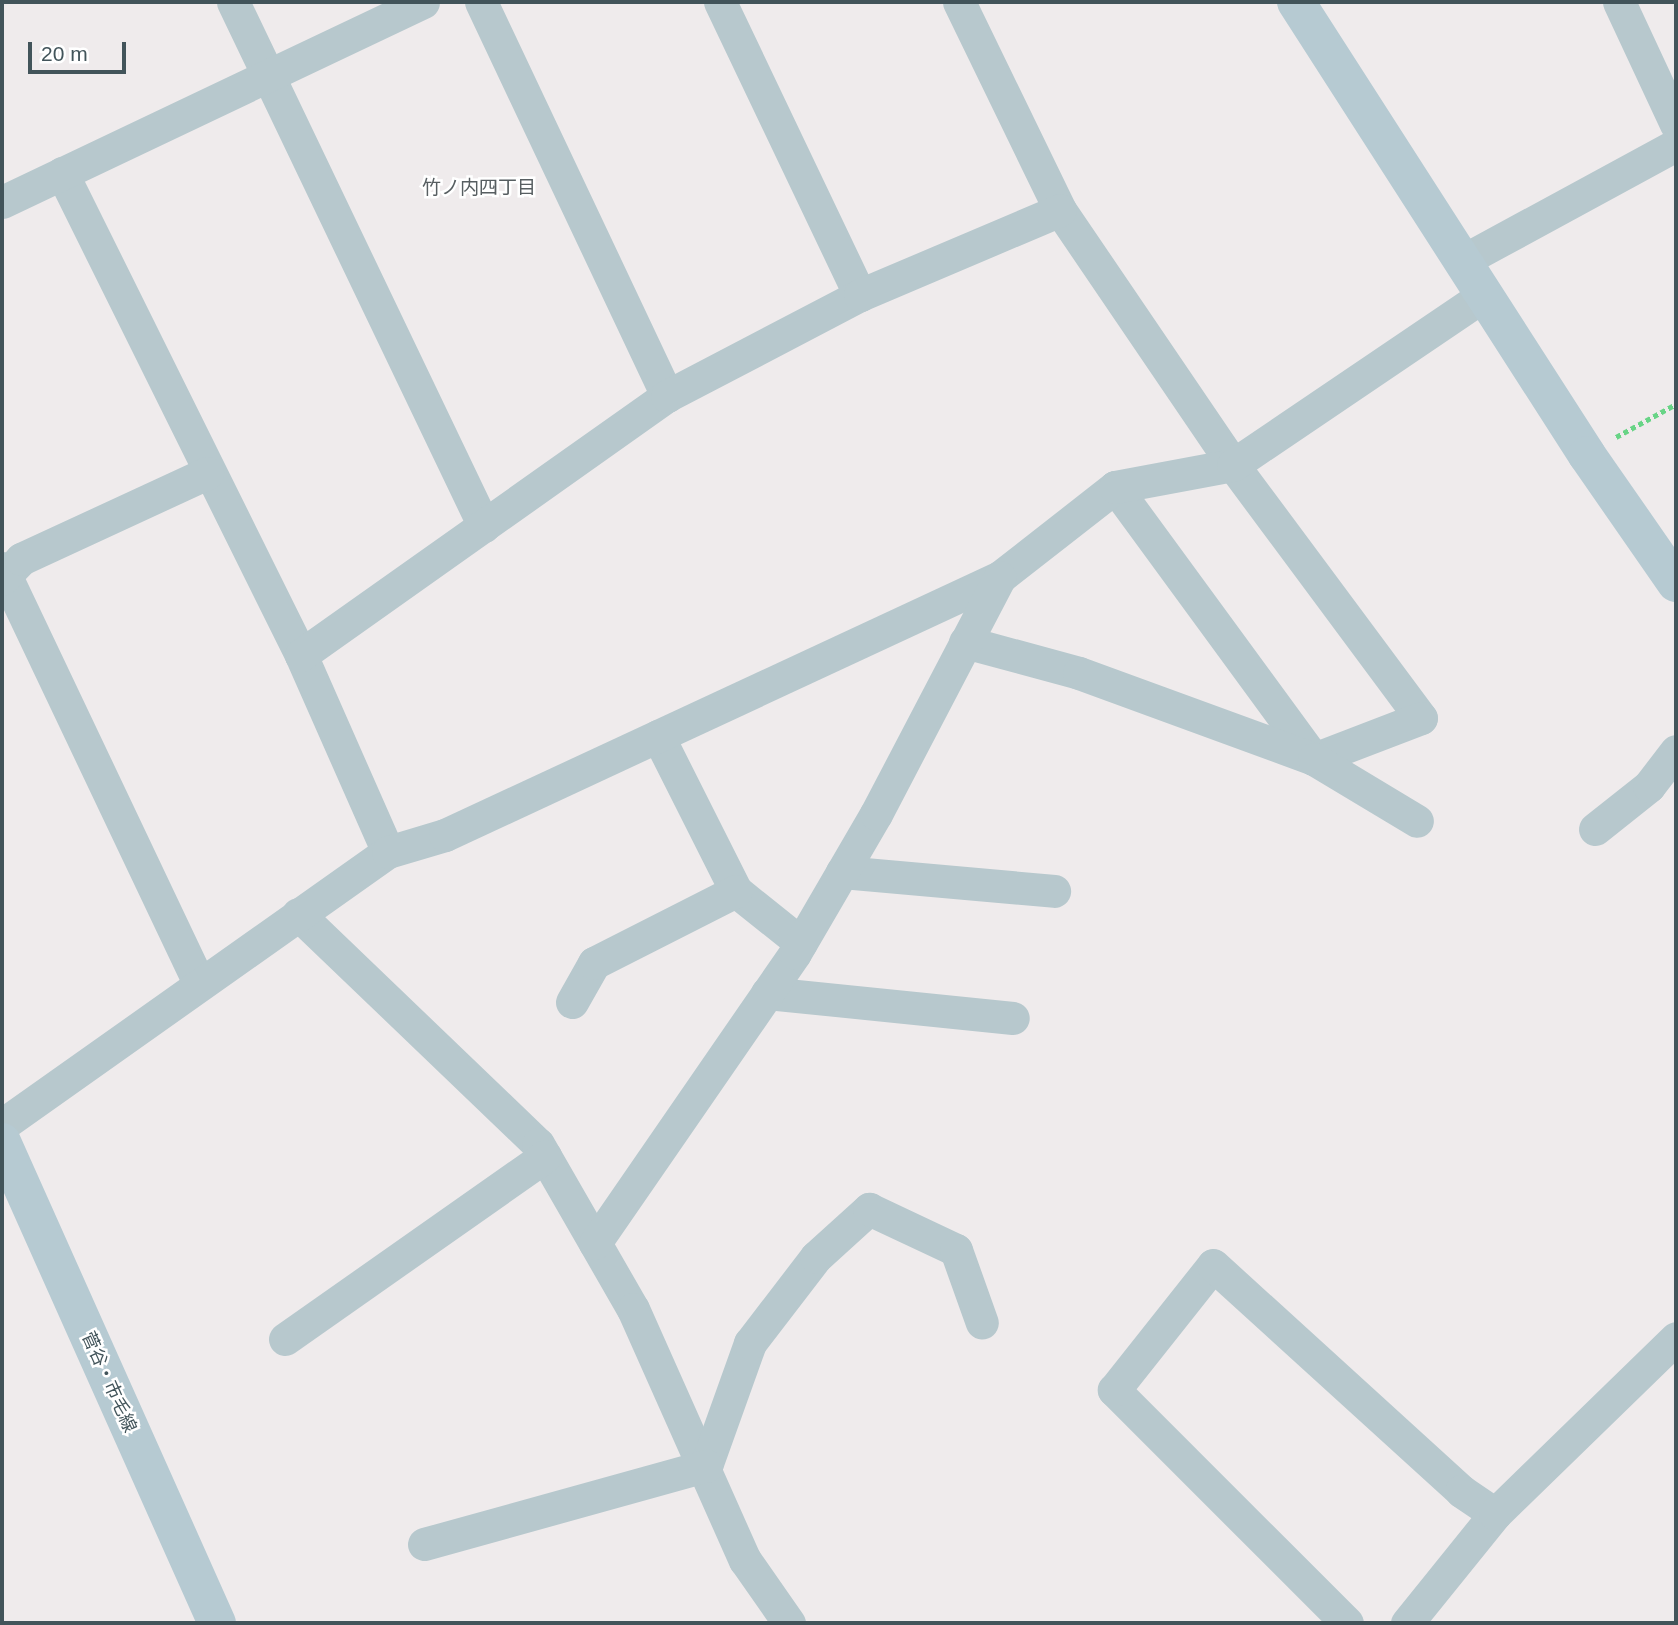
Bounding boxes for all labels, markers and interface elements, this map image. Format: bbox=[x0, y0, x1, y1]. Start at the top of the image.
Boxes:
scale bar bbox=[32, 28, 130, 72]
text: 20 m bbox=[41, 42, 88, 65]
district label: 竹ノ内四丁目 bbox=[422, 177, 536, 199]
street label: 菅谷・市毛線 bbox=[77, 1328, 141, 1436]

